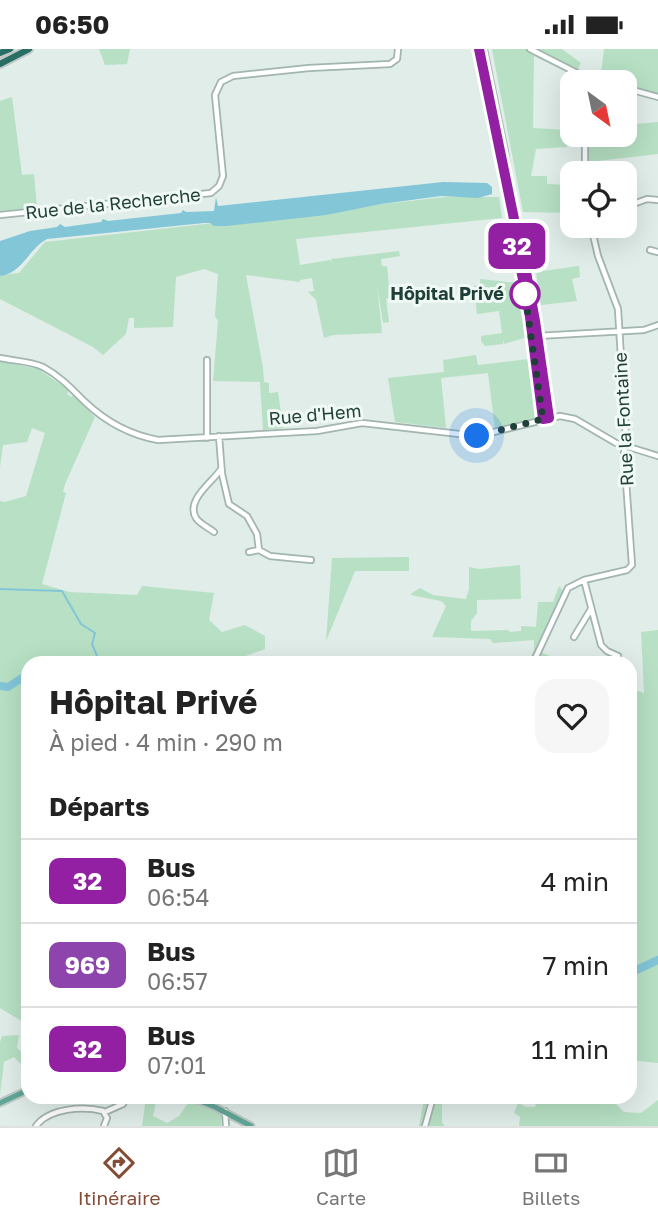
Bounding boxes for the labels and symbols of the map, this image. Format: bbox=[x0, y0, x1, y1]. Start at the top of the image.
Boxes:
north arrow bbox=[560, 70, 637, 147]
street label: Rue de la Recherche bbox=[24, 183, 202, 223]
line badge: 32 bbox=[486, 223, 548, 269]
marker: Hôpital Privé bbox=[510, 279, 540, 309]
place label: Hôpital Privé bbox=[390, 282, 504, 304]
street label: Rue la Fontaine bbox=[609, 352, 637, 487]
street label: Rue d'Hem bbox=[268, 399, 362, 429]
your location bbox=[459, 418, 494, 453]

